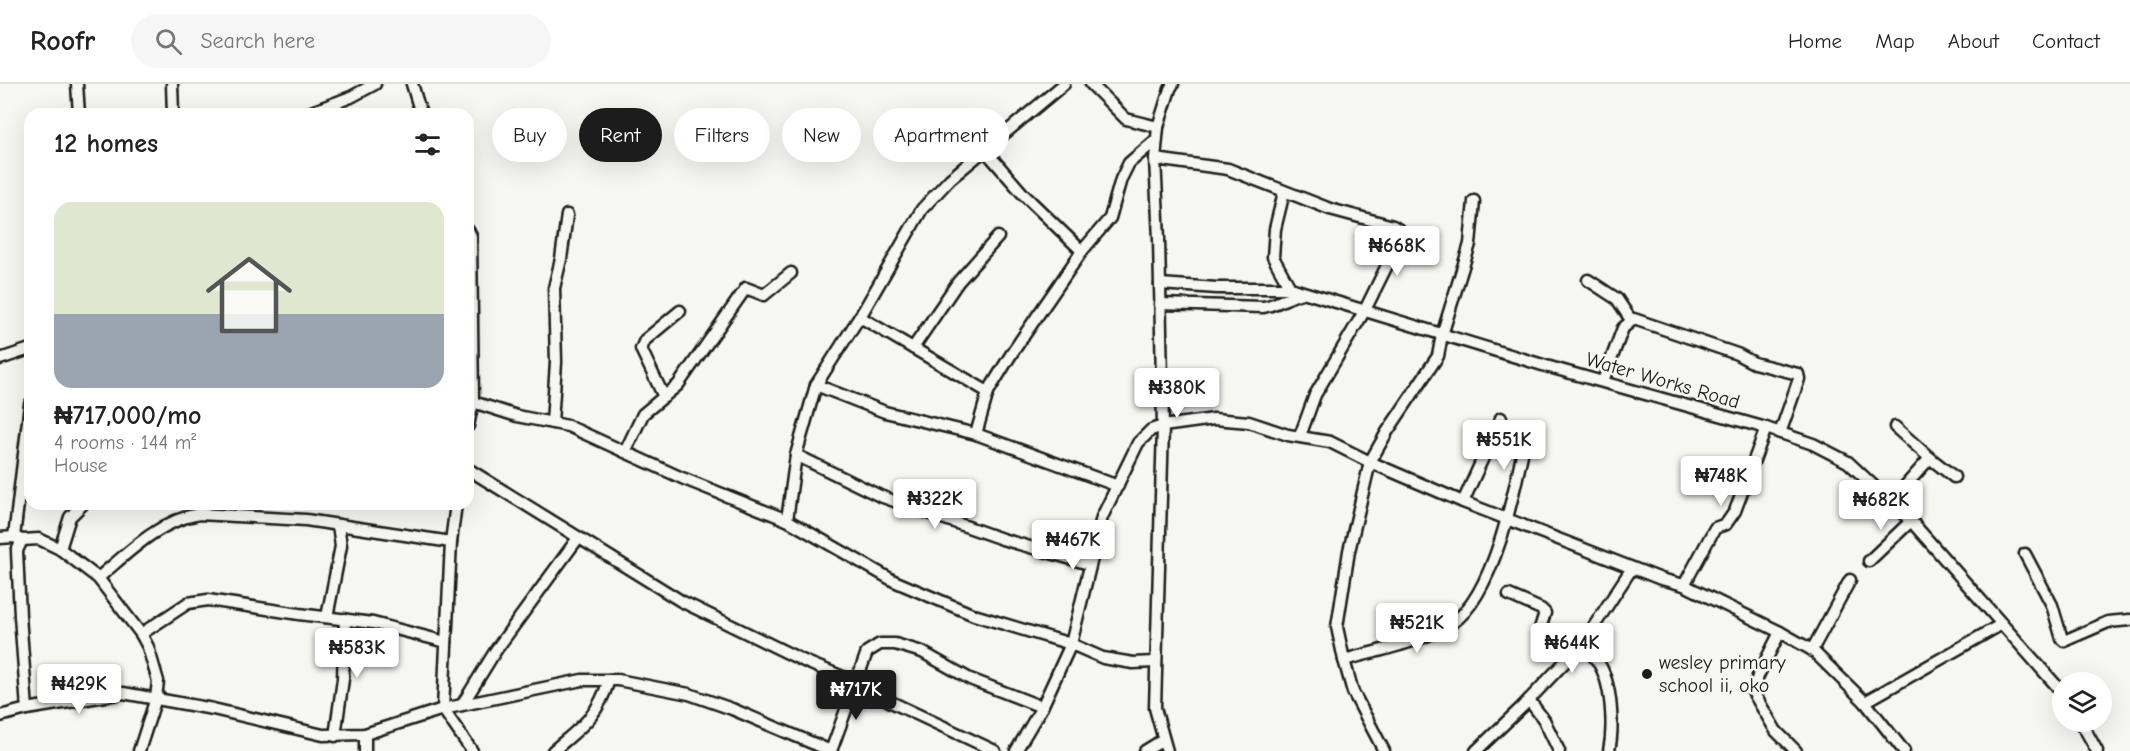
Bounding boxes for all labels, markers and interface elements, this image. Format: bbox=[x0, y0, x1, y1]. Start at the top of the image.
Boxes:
search box bbox=[131, 14, 551, 68]
text: Roofr bbox=[30, 25, 95, 57]
icon: search bbox=[152, 25, 185, 58]
text: Search here bbox=[200, 28, 315, 54]
text: Home bbox=[1788, 29, 1842, 53]
text: Map bbox=[1875, 29, 1915, 53]
text: About bbox=[1948, 29, 1999, 53]
text: Contact bbox=[2032, 29, 2100, 53]
chip: Buy bbox=[492, 108, 567, 162]
chip: Rent bbox=[579, 108, 662, 162]
chip: Filters bbox=[674, 108, 770, 162]
chip: New bbox=[782, 108, 861, 162]
chip: Apartment bbox=[873, 108, 1009, 162]
icon: filters bbox=[411, 128, 444, 161]
text: 12 homes bbox=[54, 129, 158, 159]
pin: ₦668K bbox=[1355, 226, 1439, 277]
text: ₦668K bbox=[1369, 234, 1425, 257]
icon: home bbox=[195, 241, 303, 349]
street label: Water Works Road bbox=[1583, 348, 1742, 413]
pin: ₦380K bbox=[1135, 368, 1219, 419]
text: ₦380K bbox=[1148, 376, 1206, 399]
text: ₦717,000/mo bbox=[54, 401, 202, 431]
pin: ₦551K bbox=[1462, 420, 1546, 471]
text: ₦551K bbox=[1477, 428, 1531, 451]
text: 4 rooms · 144 m² bbox=[54, 431, 196, 454]
text: House bbox=[54, 454, 108, 477]
pin: ₦748K bbox=[1679, 456, 1763, 507]
text: ₦748K bbox=[1695, 464, 1747, 487]
pin: ₦322K bbox=[893, 479, 977, 530]
pin: ₦682K bbox=[1839, 480, 1923, 531]
text: ₦322K bbox=[907, 487, 963, 510]
text: ₦682K bbox=[1853, 488, 1909, 511]
pin: ₦467K bbox=[1031, 520, 1115, 571]
text: ₦467K bbox=[1046, 528, 1100, 551]
pin: ₦521K bbox=[1375, 603, 1459, 654]
text: ₦521K bbox=[1390, 611, 1444, 634]
pin: ₦644K bbox=[1530, 623, 1614, 674]
pin: ₦583K bbox=[315, 628, 399, 679]
text: ₦644K bbox=[1545, 631, 1599, 654]
text: ₦583K bbox=[329, 636, 385, 659]
place label: wesley primary school ii, oko bbox=[1659, 651, 1786, 697]
pin: ₦429K bbox=[37, 664, 121, 715]
marker: wesley primary school ii, oko bbox=[1640, 667, 1654, 681]
pin: ₦717K bbox=[814, 670, 898, 721]
text: ₦429K bbox=[51, 672, 107, 695]
map controls bbox=[2052, 672, 2112, 732]
button: layers bbox=[2052, 672, 2112, 732]
text: ₦717K bbox=[830, 678, 882, 701]

